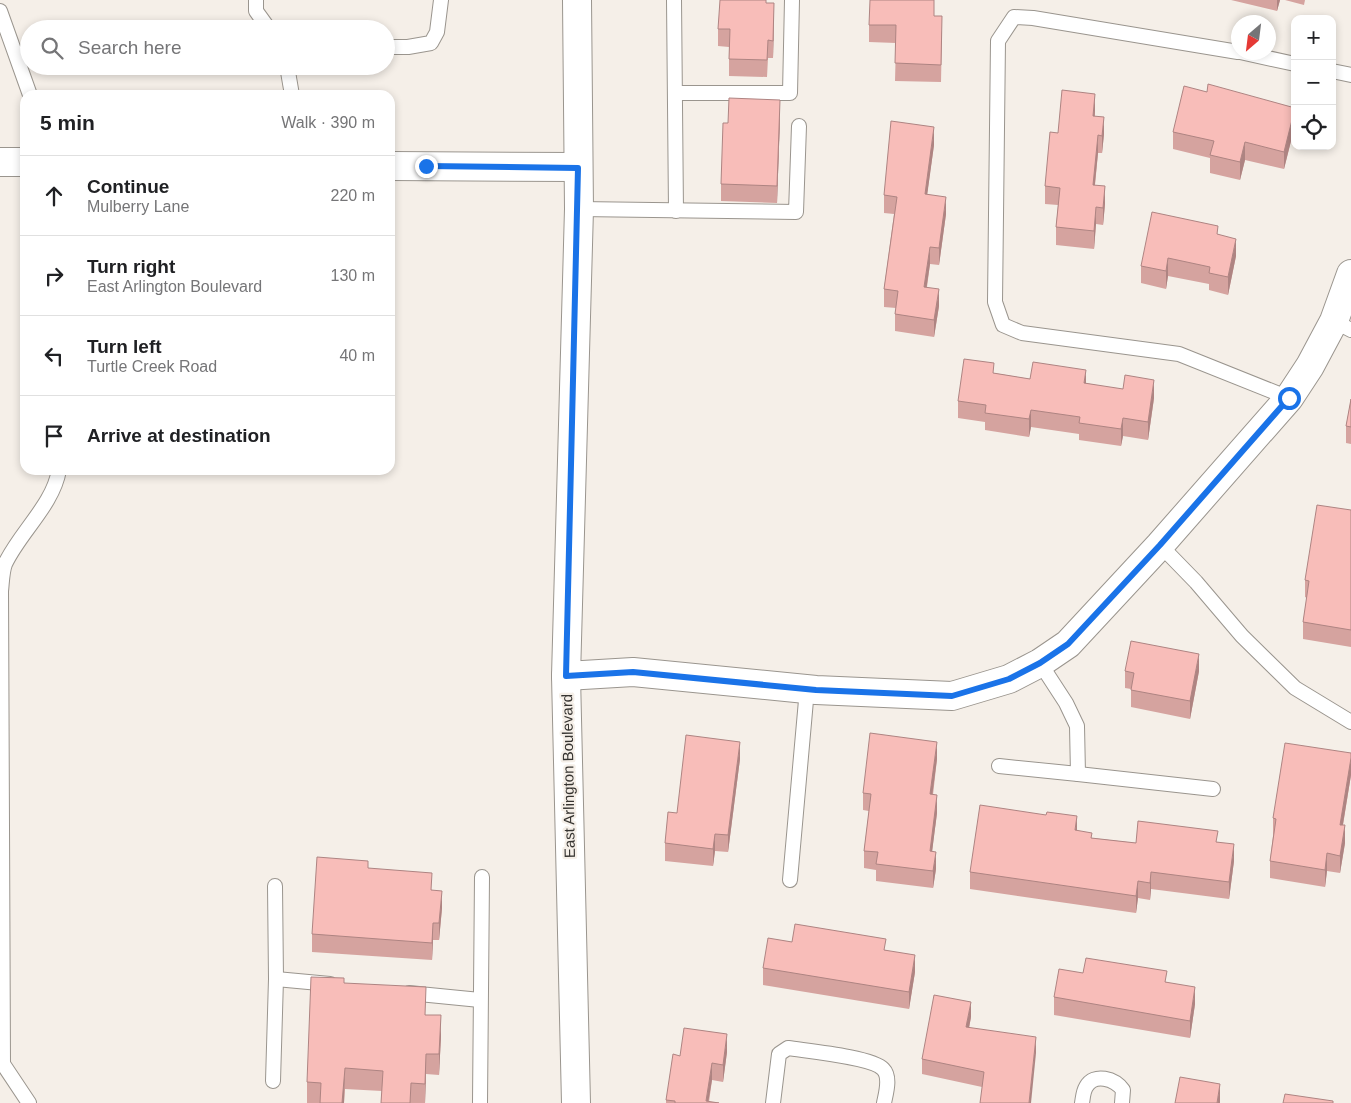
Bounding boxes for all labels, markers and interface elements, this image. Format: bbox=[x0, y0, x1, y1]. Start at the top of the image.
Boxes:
north arrow bbox=[1231, 15, 1276, 60]
map controls bbox=[1291, 15, 1336, 150]
button: + bbox=[1291, 15, 1336, 60]
search box bbox=[20, 20, 395, 75]
icon: search bbox=[38, 34, 66, 62]
text: Search here bbox=[78, 37, 182, 58]
button: − bbox=[1291, 60, 1336, 105]
button: locate bbox=[1291, 105, 1336, 150]
text: 5 min bbox=[40, 111, 95, 134]
text: Walk · 390 m bbox=[281, 114, 375, 131]
route end bbox=[415, 155, 438, 178]
text: Continue bbox=[87, 176, 169, 197]
icon: ahead bbox=[40, 182, 68, 210]
text: 220 m bbox=[331, 187, 375, 204]
text: Mulberry Lane bbox=[87, 198, 189, 215]
text: Turn right bbox=[87, 256, 175, 277]
icon: right bbox=[40, 262, 68, 290]
text: 130 m bbox=[331, 267, 375, 284]
text: East Arlington Boulevard bbox=[87, 278, 262, 295]
text: Turn left bbox=[87, 336, 162, 357]
icon: left bbox=[40, 342, 68, 370]
text: 40 m bbox=[339, 347, 375, 364]
text: Turtle Creek Road bbox=[87, 358, 217, 375]
route start bbox=[1278, 387, 1301, 410]
icon: arrive bbox=[40, 422, 68, 450]
text: Arrive at destination bbox=[87, 425, 271, 446]
street label: East Arlington Boulevard bbox=[558, 694, 578, 858]

